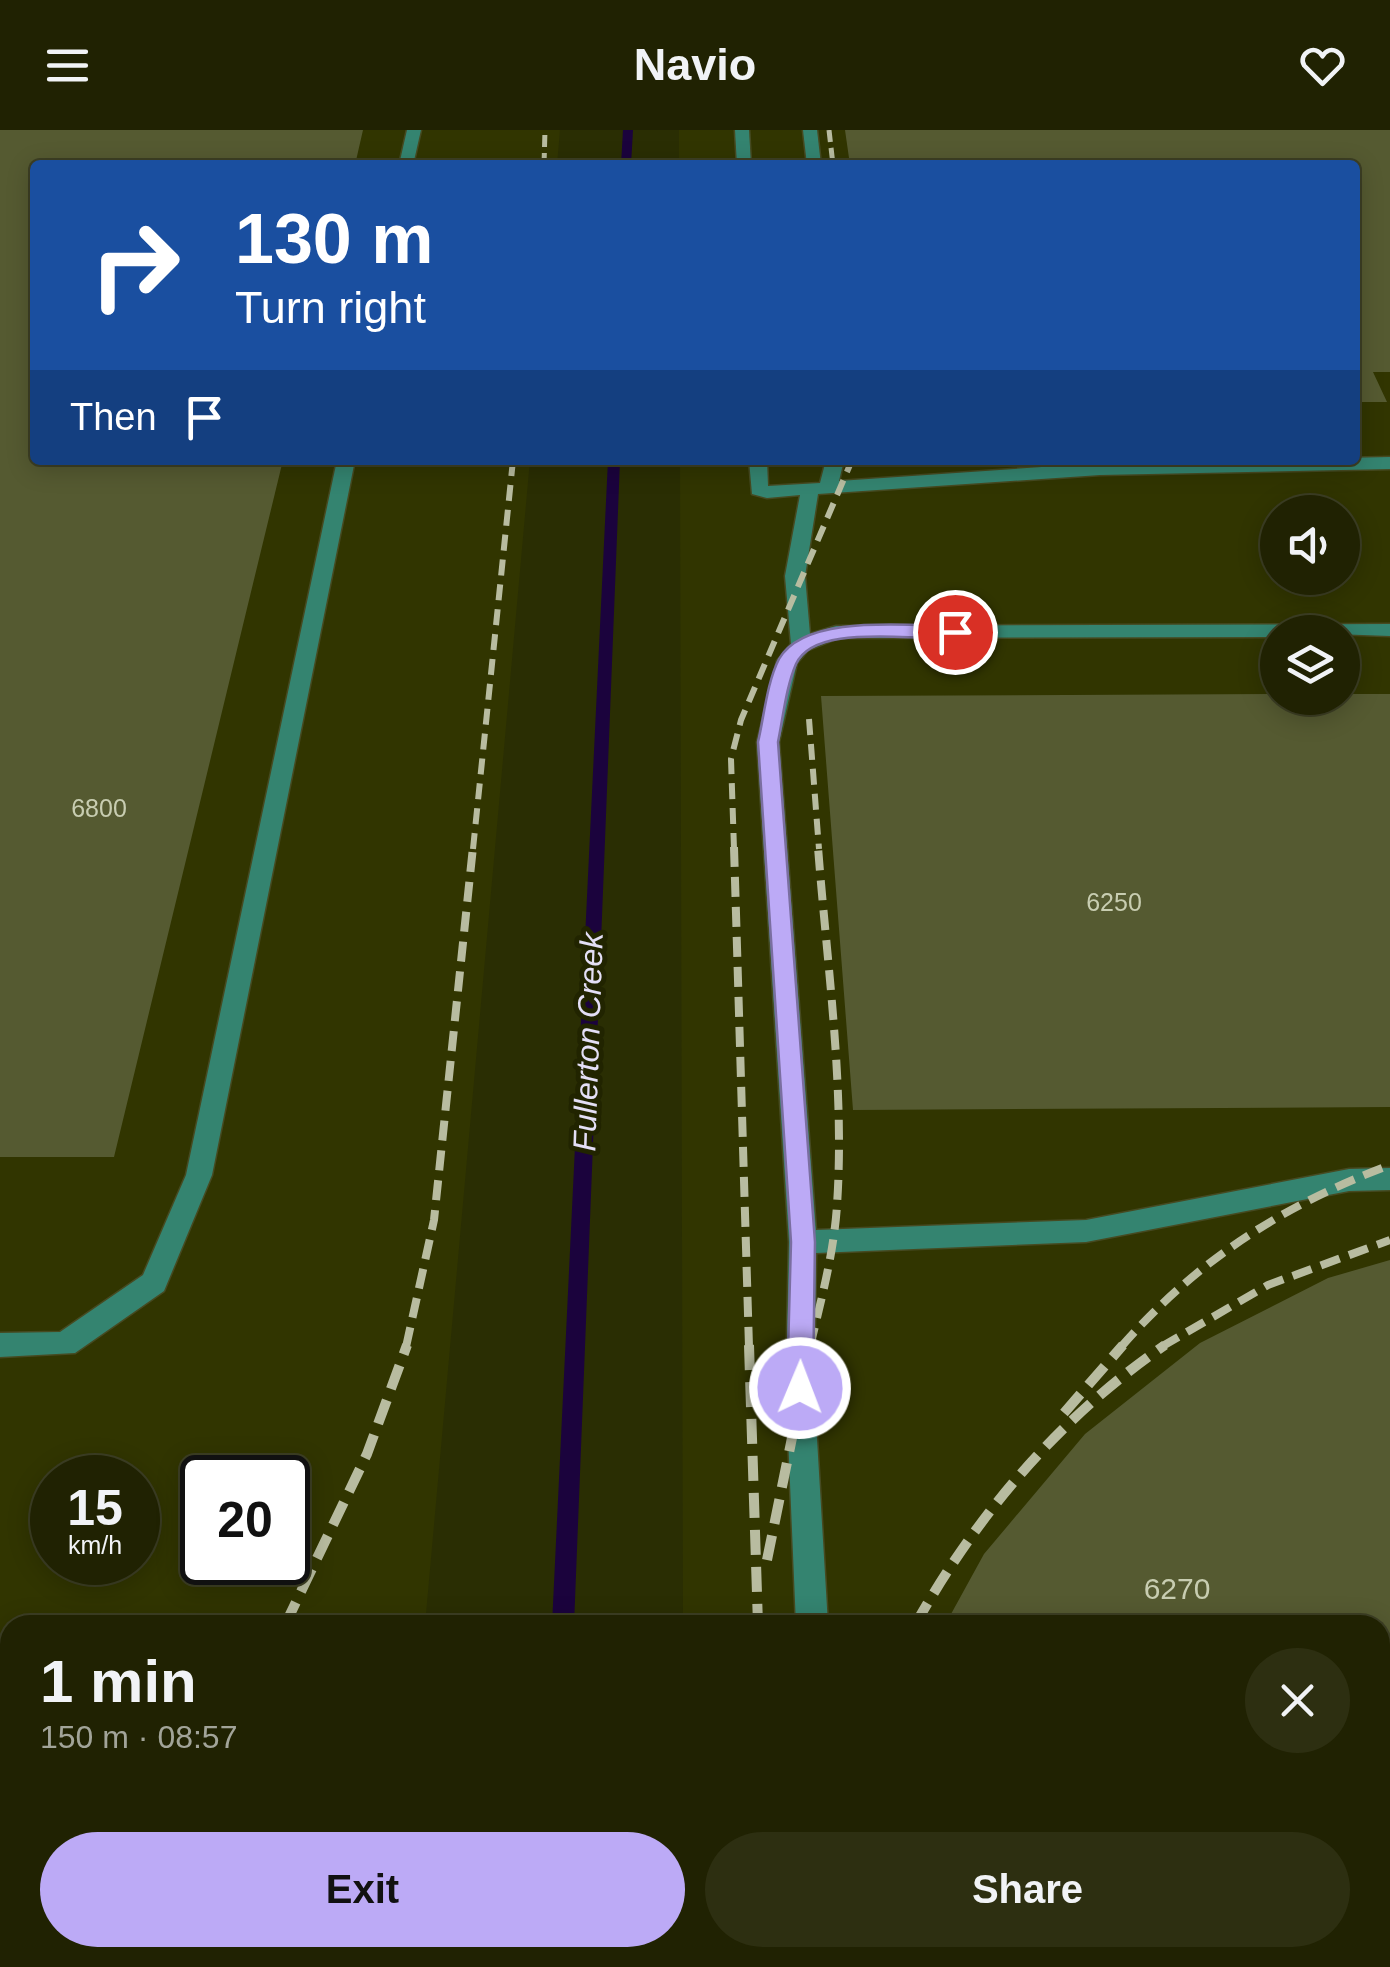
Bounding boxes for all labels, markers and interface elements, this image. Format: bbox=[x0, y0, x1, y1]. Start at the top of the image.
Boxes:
icon: menu bbox=[40, 38, 95, 93]
icon: heart bbox=[1295, 38, 1350, 93]
text: Navio bbox=[634, 39, 756, 90]
icon: right bbox=[70, 200, 200, 330]
text: 130 m bbox=[235, 200, 433, 278]
text: Turn right bbox=[235, 282, 426, 333]
icon: arrive bbox=[177, 390, 232, 445]
text: Then bbox=[70, 396, 157, 438]
map controls bbox=[1260, 495, 1360, 715]
button: sound bbox=[1260, 495, 1360, 595]
pin bbox=[913, 590, 998, 675]
icon: arrive bbox=[928, 605, 983, 660]
button: layers bbox=[1260, 615, 1360, 715]
house number: 6800 bbox=[71, 794, 127, 822]
house number: 6250 bbox=[1086, 888, 1142, 916]
water label: Fullerton Creek bbox=[566, 930, 610, 1152]
position arrow bbox=[748, 1336, 852, 1440]
speed limit sign: 20 bbox=[180, 1455, 310, 1585]
text: 15 bbox=[67, 1480, 123, 1536]
text: km/h bbox=[68, 1531, 122, 1559]
house number: 6270 bbox=[1144, 1572, 1210, 1605]
text: 1 min bbox=[40, 1648, 197, 1715]
button: close bbox=[1245, 1648, 1350, 1753]
text: 150 m · 08:57 bbox=[40, 1719, 237, 1755]
button: Exit bbox=[40, 1832, 685, 1947]
button: Share bbox=[705, 1832, 1350, 1947]

